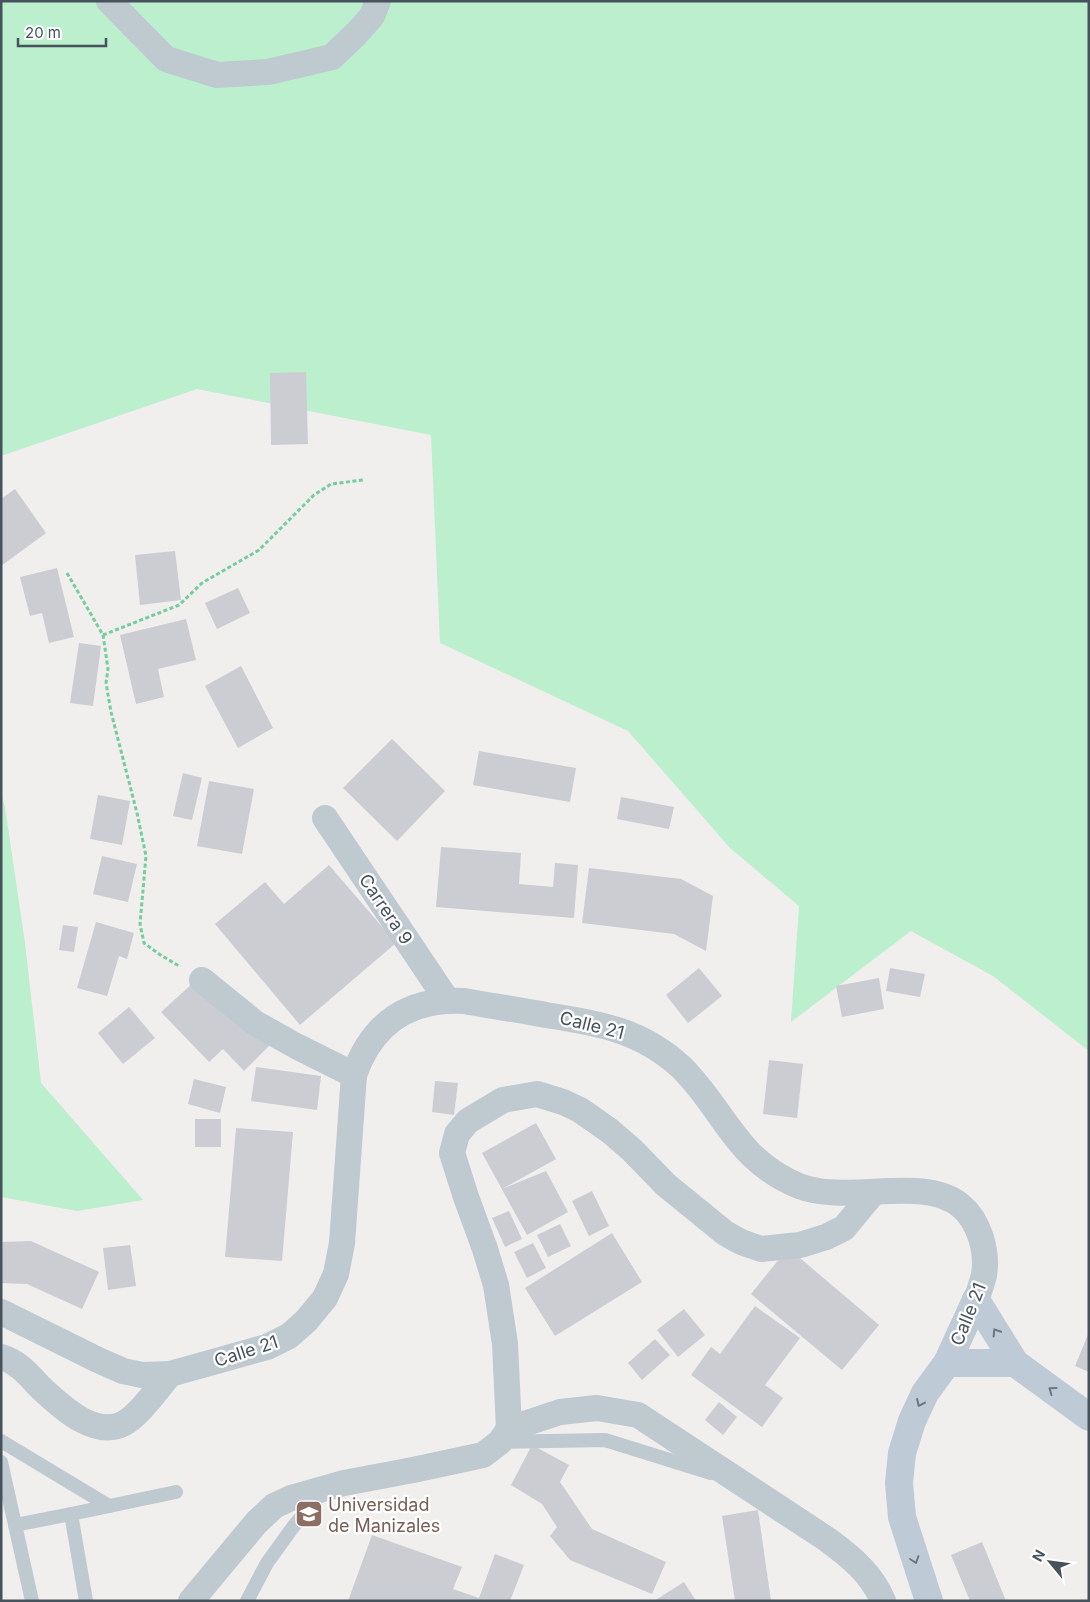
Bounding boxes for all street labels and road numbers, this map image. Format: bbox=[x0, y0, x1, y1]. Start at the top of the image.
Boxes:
street label: Carrera 9 bbox=[355, 870, 417, 948]
street label: Calle 21 bbox=[558, 1007, 626, 1043]
street label: Calle 21 bbox=[946, 1280, 990, 1348]
street label: Calle 21 bbox=[211, 1331, 281, 1371]

